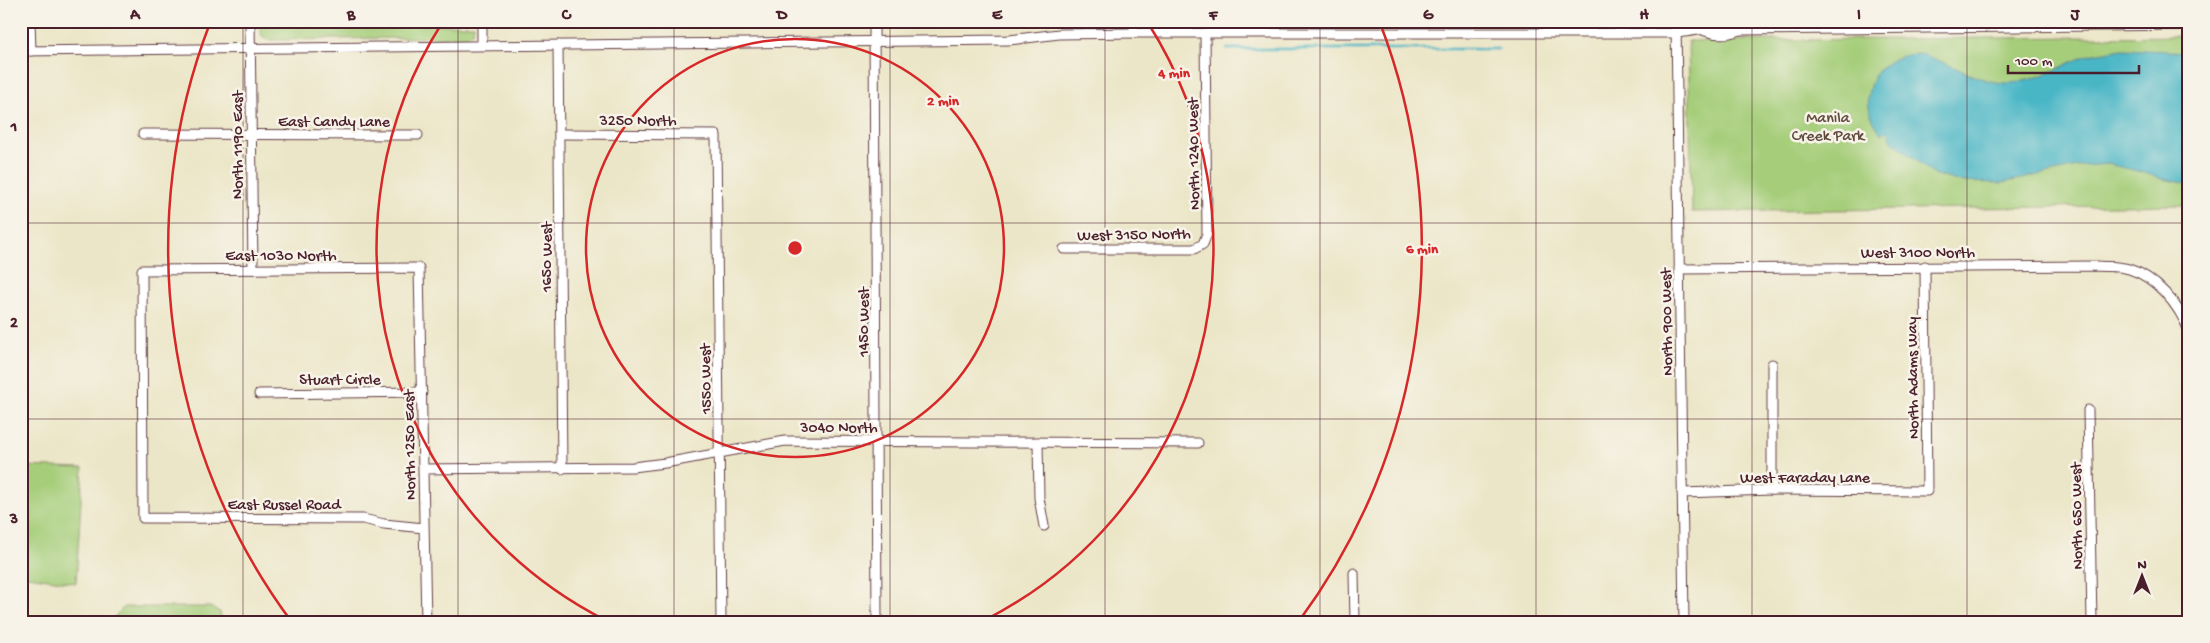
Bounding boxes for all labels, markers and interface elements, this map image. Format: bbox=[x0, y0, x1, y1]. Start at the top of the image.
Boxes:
text: A bbox=[129, 7, 141, 26]
text: B bbox=[346, 7, 356, 26]
text: C bbox=[561, 7, 572, 26]
text: D bbox=[775, 7, 788, 26]
text: E bbox=[992, 7, 1003, 26]
text: F bbox=[1208, 7, 1219, 26]
text: G bbox=[1423, 7, 1434, 26]
text: H bbox=[1639, 7, 1649, 26]
text: I bbox=[1857, 7, 1861, 26]
text: J bbox=[2070, 7, 2081, 26]
scale bar bbox=[2008, 42, 2139, 74]
text: 100 m bbox=[2014, 53, 2053, 71]
text: 4 min bbox=[1157, 65, 1191, 83]
street label: North 1190 East bbox=[230, 89, 249, 199]
text: 2 min bbox=[927, 93, 960, 111]
street label: North 1240 West bbox=[1185, 96, 1206, 210]
park label: Manila Creek Park bbox=[1792, 110, 1866, 147]
street label: 3250 North bbox=[599, 113, 677, 132]
street label: East Candy Lane bbox=[278, 114, 391, 133]
text: 1 bbox=[10, 119, 17, 138]
street label: 1650 West bbox=[539, 220, 558, 293]
street label: West 3150 North bbox=[1077, 226, 1191, 247]
centre of rings bbox=[786, 239, 804, 257]
text: 6 min bbox=[1406, 241, 1439, 259]
street label: West 3100 North bbox=[1861, 245, 1976, 264]
street label: East 1030 North bbox=[225, 248, 337, 267]
street label: North 900 West bbox=[1658, 267, 1679, 376]
street label: 1450 West bbox=[856, 286, 875, 358]
text: 2 bbox=[10, 315, 18, 334]
street label: North Adams Way bbox=[1904, 316, 1925, 439]
street label: 1550 West bbox=[697, 342, 718, 415]
street label: Stuart Circle bbox=[299, 372, 381, 391]
street label: North 1250 East bbox=[401, 388, 422, 500]
street label: 3040 North bbox=[799, 420, 878, 439]
street label: North 650 West bbox=[2068, 461, 2089, 570]
street label: West Faraday Lane bbox=[1740, 470, 1871, 489]
street label: East Russel Road bbox=[227, 497, 342, 516]
text: 3 bbox=[9, 511, 18, 530]
north arrow bbox=[2118, 550, 2168, 600]
text: N bbox=[2137, 557, 2147, 574]

